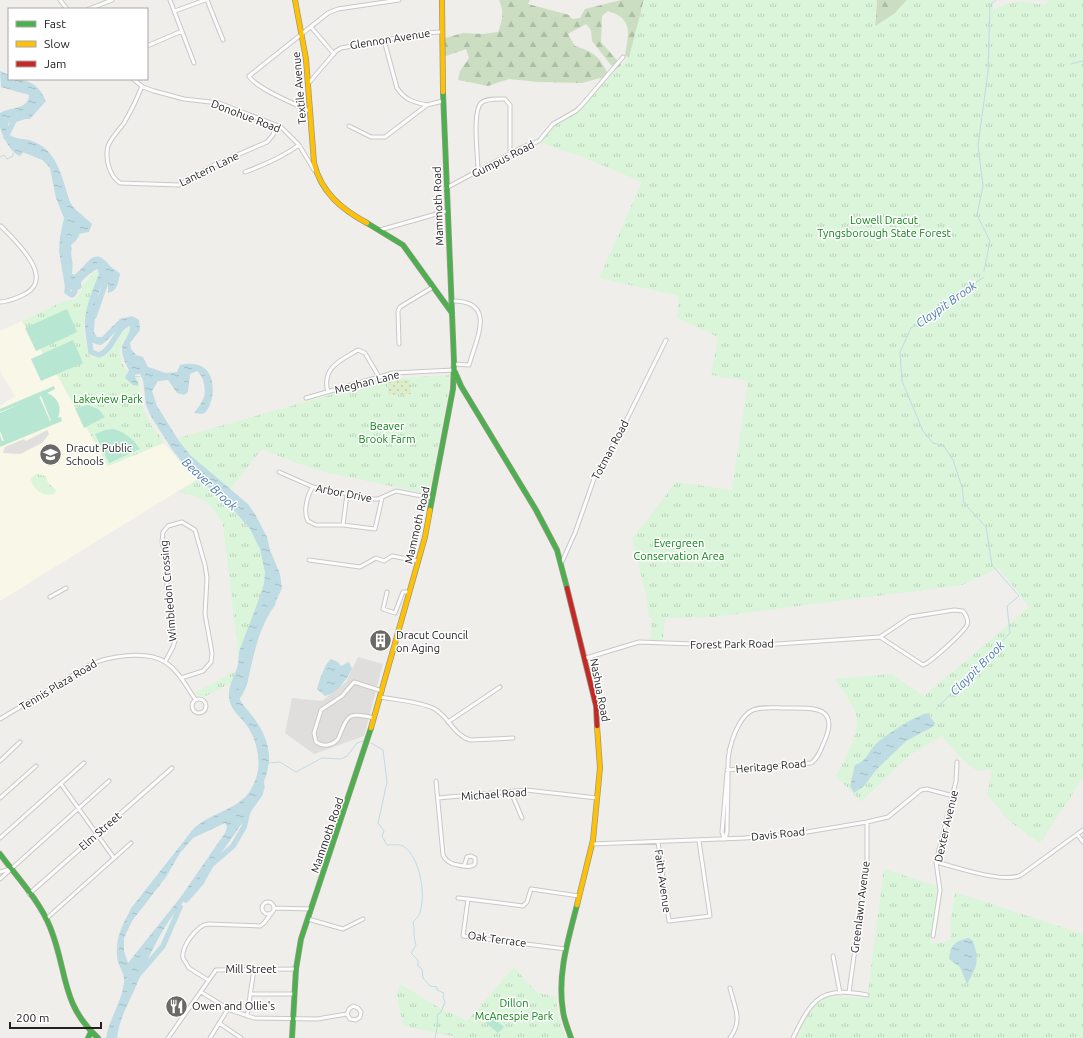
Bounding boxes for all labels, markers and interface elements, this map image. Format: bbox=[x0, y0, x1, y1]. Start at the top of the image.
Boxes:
legend bbox=[8, 8, 148, 80]
text: Fast bbox=[44, 17, 66, 30]
street label: Glennon Avenue bbox=[349, 27, 431, 51]
text: Slow bbox=[44, 37, 70, 50]
street label: Textile Avenue bbox=[290, 51, 308, 125]
text: Jam bbox=[44, 57, 66, 70]
street label: Donohue Road bbox=[210, 97, 282, 135]
street label: Gumpus Road bbox=[470, 138, 536, 180]
street label: Lantern Lane bbox=[177, 149, 241, 189]
street label: Mammoth Road bbox=[431, 166, 445, 246]
park label: Lowell Dracut Tyngsborough State Forest bbox=[817, 214, 951, 239]
water label: Claypit Brook bbox=[913, 278, 979, 330]
street label: Meghan Lane bbox=[333, 368, 401, 396]
park label: Lakeview Park bbox=[73, 393, 143, 405]
street label: Totman Road bbox=[589, 418, 631, 482]
park label: Beaver Brook Farm bbox=[359, 420, 415, 445]
school or university icon: Dracut Public Schools bbox=[38, 441, 64, 467]
place label: Dracut Public Schools bbox=[66, 442, 132, 467]
water label: Beaver Brook bbox=[180, 455, 241, 513]
street label: Arbor Drive bbox=[315, 482, 373, 504]
street label: Mammoth Road bbox=[402, 485, 432, 565]
park label: Evergreen Conservation Area bbox=[634, 537, 724, 562]
street label: Wimbledon Crossing bbox=[158, 540, 178, 642]
building icon: Dracut Council on Aging bbox=[367, 628, 393, 654]
place label: Dracut Council on Aging bbox=[396, 629, 468, 654]
street label: Forest Park Road bbox=[690, 637, 774, 651]
water label: Claypit Brook bbox=[947, 638, 1007, 698]
street label: Tennis Plaza Road bbox=[17, 657, 99, 713]
street label: Nashua Road bbox=[588, 657, 612, 723]
street label: Heritage Road bbox=[735, 757, 807, 775]
street label: Michael Road bbox=[461, 786, 527, 802]
street label: Dexter Avenue bbox=[932, 789, 960, 863]
street label: Mammoth Road bbox=[308, 796, 346, 874]
street label: Elm Street bbox=[77, 809, 124, 853]
street label: Davis Road bbox=[750, 825, 806, 843]
street label: Faith Avenue bbox=[653, 849, 673, 913]
street label: Greenlawn Avenue bbox=[848, 860, 872, 954]
street label: Oak Terrace bbox=[467, 929, 527, 949]
street label: Mill Street bbox=[225, 963, 277, 975]
restaurant icon: Owen and Ollie's bbox=[163, 993, 189, 1019]
park label: Dillon McAnespie Park bbox=[475, 997, 554, 1022]
place label: Owen and Ollie's bbox=[192, 1000, 275, 1012]
scale bar bbox=[10, 1004, 101, 1030]
text: 200 m bbox=[16, 1011, 49, 1024]

